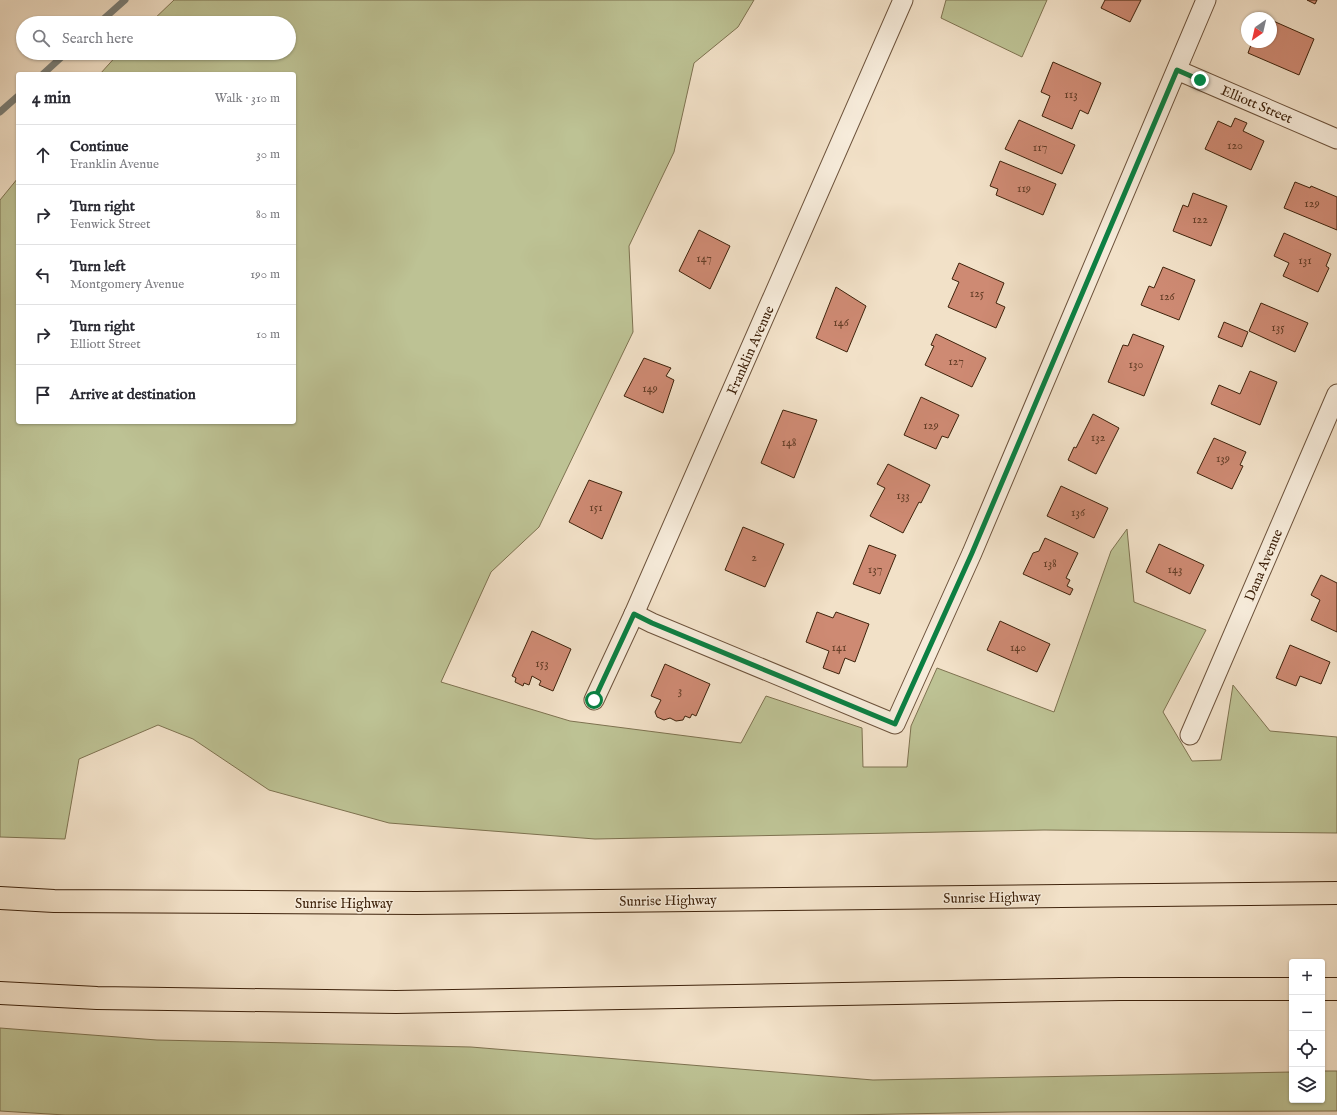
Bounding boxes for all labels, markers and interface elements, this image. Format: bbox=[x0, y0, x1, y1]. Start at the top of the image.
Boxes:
north arrow bbox=[1241, 12, 1277, 48]
search box bbox=[16, 16, 296, 60]
icon: search bbox=[30, 27, 52, 49]
text: Search here bbox=[62, 29, 133, 48]
route end bbox=[1191, 71, 1209, 89]
street label: Elliott Street bbox=[1218, 82, 1295, 128]
house number: 113 bbox=[1064, 87, 1078, 102]
text: 4 min bbox=[32, 88, 71, 109]
text: Walk · 310 m bbox=[215, 90, 280, 107]
text: Continue bbox=[70, 137, 128, 156]
house number: 120 bbox=[1227, 138, 1243, 153]
house number: 117 bbox=[1033, 140, 1047, 155]
icon: ahead bbox=[32, 144, 54, 166]
text: 30 m bbox=[256, 146, 280, 163]
text: Franklin Avenue bbox=[70, 156, 159, 173]
house number: 119 bbox=[1017, 181, 1031, 196]
house number: 129 bbox=[1304, 196, 1320, 211]
text: Turn right bbox=[70, 197, 135, 216]
icon: right bbox=[32, 204, 54, 226]
text: 80 m bbox=[256, 206, 280, 223]
house number: 122 bbox=[1192, 212, 1208, 227]
text: Fenwick Street bbox=[70, 216, 151, 233]
house number: 147 bbox=[696, 251, 712, 266]
house number: 131 bbox=[1298, 253, 1312, 268]
text: Turn left bbox=[70, 257, 126, 276]
icon: left bbox=[32, 264, 54, 286]
text: 190 m bbox=[250, 266, 280, 283]
text: Montgomery Avenue bbox=[70, 276, 184, 293]
house number: 125 bbox=[970, 286, 985, 301]
house number: 126 bbox=[1159, 289, 1176, 304]
street label: Franklin Avenue bbox=[723, 303, 779, 398]
house number: 146 bbox=[833, 315, 850, 330]
text: Turn right bbox=[70, 317, 135, 336]
house number: 135 bbox=[1271, 320, 1285, 335]
icon: right bbox=[32, 324, 54, 346]
text: 10 m bbox=[256, 326, 280, 343]
text: Elliott Street bbox=[70, 336, 141, 353]
house number: 127 bbox=[948, 354, 964, 369]
house number: 130 bbox=[1129, 357, 1144, 372]
house number: 149 bbox=[642, 381, 658, 396]
icon: arrive bbox=[32, 384, 54, 406]
text: Arrive at destination bbox=[70, 385, 196, 404]
house number: 129 bbox=[923, 418, 939, 433]
house number: 132 bbox=[1091, 430, 1106, 445]
house number: 148 bbox=[781, 435, 797, 450]
house number: 139 bbox=[1216, 451, 1230, 466]
house number: 133 bbox=[896, 488, 910, 503]
house number: 151 bbox=[589, 500, 603, 515]
house number: 136 bbox=[1071, 505, 1086, 520]
street label: Dana Avenue bbox=[1241, 526, 1287, 604]
house number: 2 bbox=[751, 550, 757, 565]
house number: 138 bbox=[1043, 556, 1057, 571]
house number: 137 bbox=[868, 562, 882, 577]
house number: 143 bbox=[1168, 562, 1182, 577]
house number: 141 bbox=[832, 640, 846, 655]
house number: 140 bbox=[1010, 640, 1026, 655]
house number: 153 bbox=[535, 656, 549, 671]
house number: 3 bbox=[678, 683, 682, 698]
route start bbox=[585, 691, 603, 709]
street label: Sunrise Highway bbox=[943, 888, 1041, 908]
street label: Sunrise Highway bbox=[619, 891, 717, 911]
street label: Sunrise Highway bbox=[295, 895, 393, 913]
map controls bbox=[1289, 959, 1325, 1103]
button: + bbox=[1289, 959, 1325, 995]
button: − bbox=[1289, 995, 1325, 1031]
button: locate bbox=[1289, 1031, 1325, 1067]
button: layers bbox=[1289, 1067, 1325, 1103]

